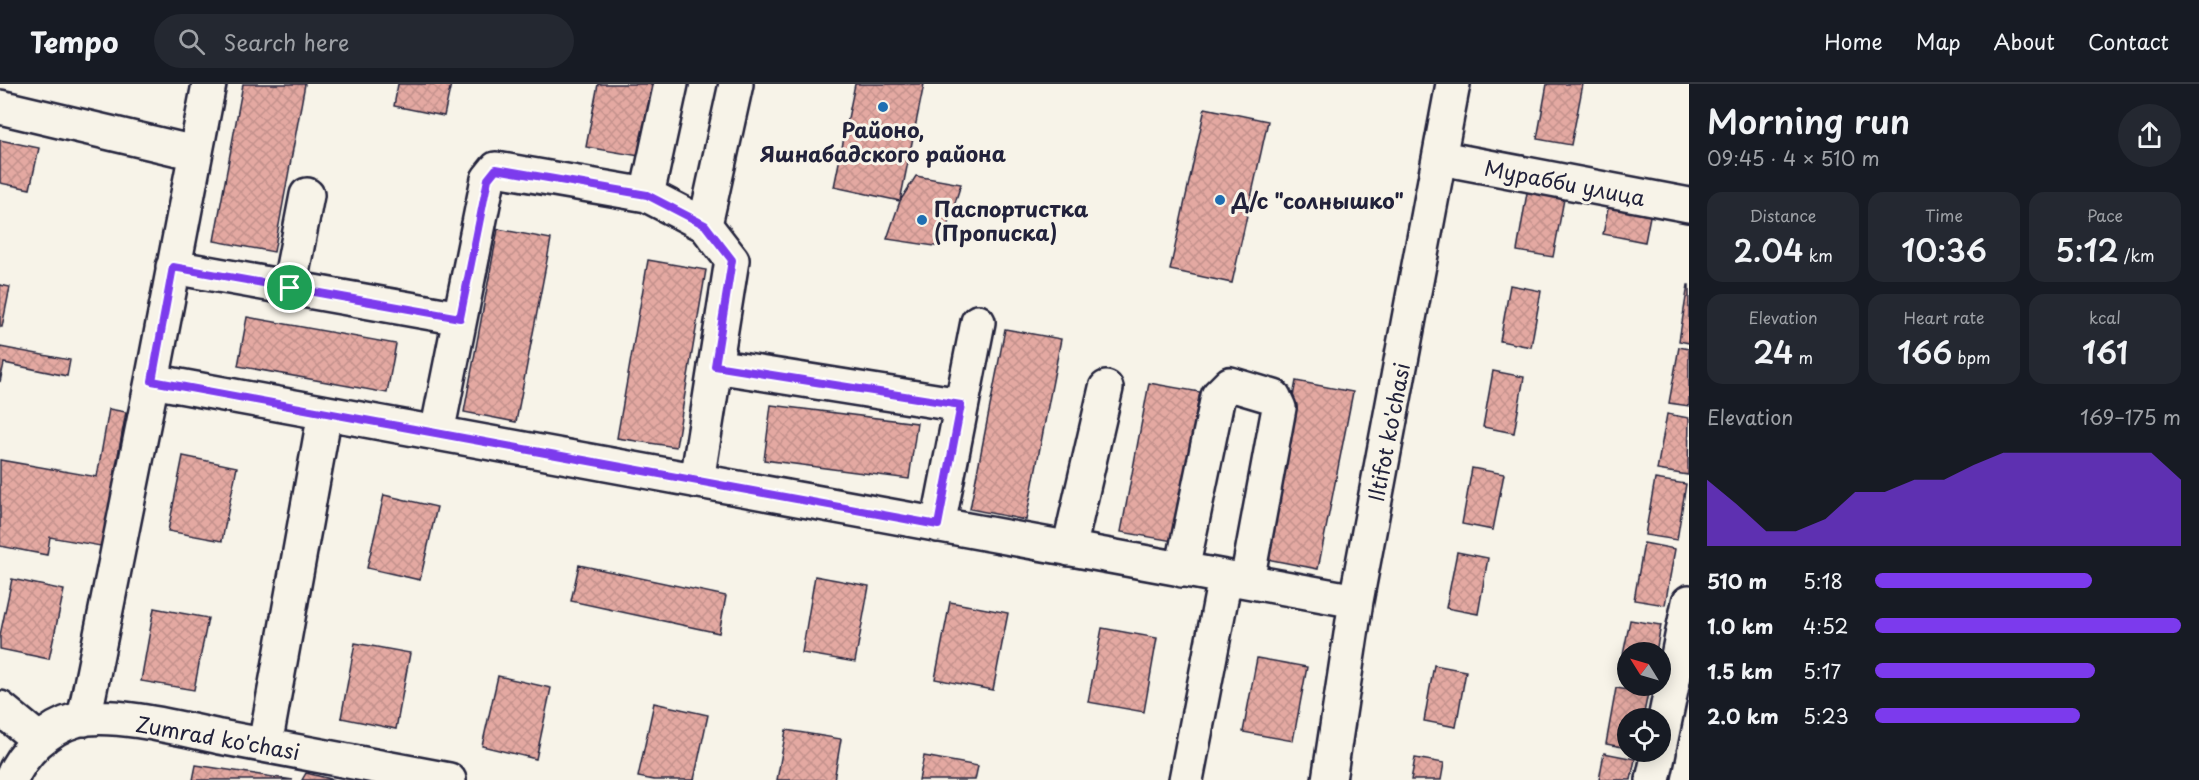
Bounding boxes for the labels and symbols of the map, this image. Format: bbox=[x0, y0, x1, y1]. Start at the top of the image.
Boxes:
marker: Районо, Яшнабадского района bbox=[876, 100, 890, 114]
place label: Районо, Яшнабадского района bbox=[760, 113, 1006, 169]
street label: Мурабби улица bbox=[1482, 151, 1649, 213]
place label: Д/с "солнышко" bbox=[1231, 184, 1404, 216]
place label: Паспортистка (Прописка) bbox=[934, 192, 1089, 248]
marker: Д/с "солнышко" bbox=[1213, 193, 1227, 207]
marker: Паспортистка (Прописка) bbox=[915, 213, 929, 227]
pin bbox=[264, 262, 315, 313]
street label: Iltifot ko'chasi bbox=[1359, 360, 1417, 504]
north arrow bbox=[1617, 642, 1671, 696]
street label: Zumrad ko'chasi bbox=[134, 707, 302, 767]

